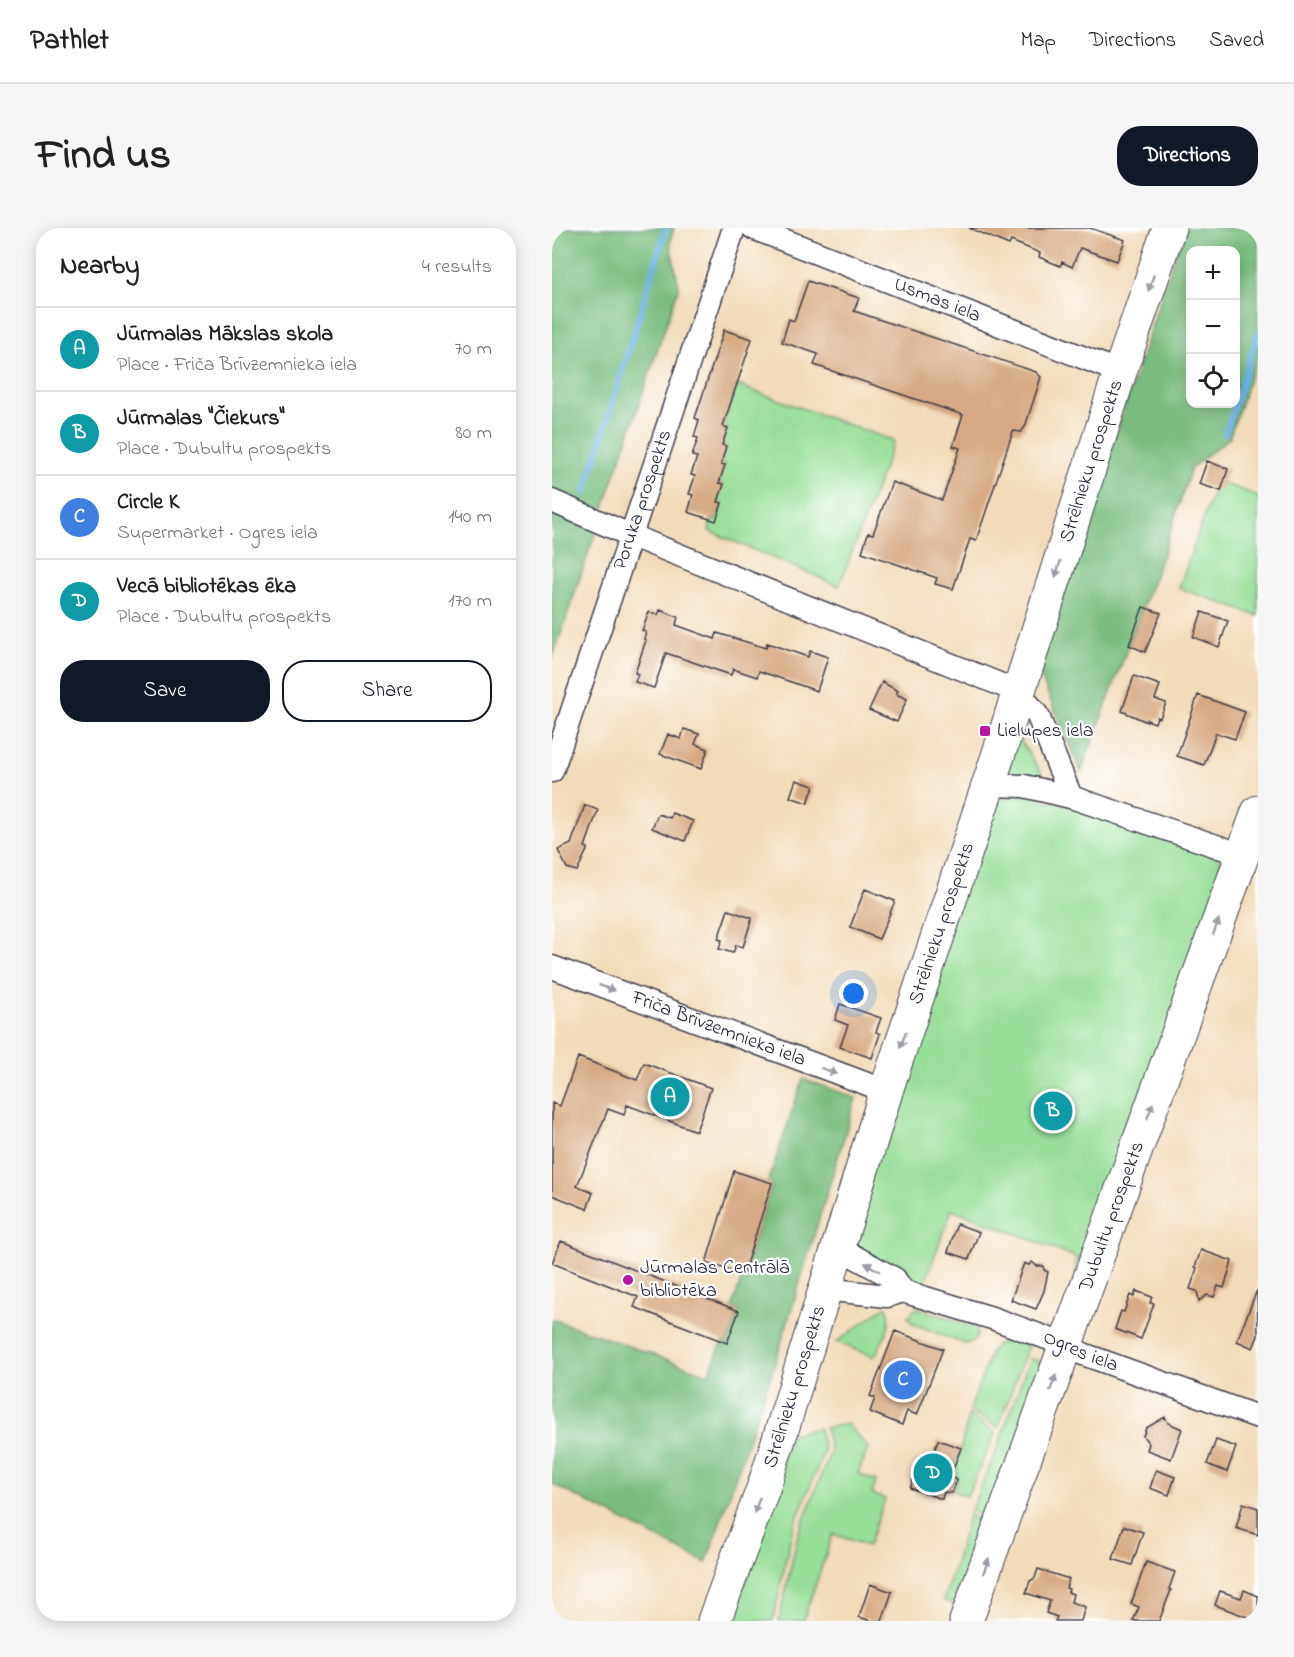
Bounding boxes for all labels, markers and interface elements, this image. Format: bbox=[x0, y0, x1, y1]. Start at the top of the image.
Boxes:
text: Pathlet bbox=[30, 21, 109, 62]
text: Map bbox=[1020, 26, 1056, 56]
text: Directions bbox=[1089, 26, 1176, 56]
text: Saved bbox=[1209, 26, 1264, 56]
text: Find us bbox=[36, 126, 171, 187]
button: Directions bbox=[1117, 126, 1258, 186]
map controls bbox=[1186, 246, 1240, 408]
button: + bbox=[1186, 246, 1240, 300]
text: Nearby bbox=[60, 248, 139, 286]
text: 4 results bbox=[422, 253, 492, 282]
street label: Usmas iela bbox=[890, 270, 985, 330]
one-way arrow bbox=[1145, 274, 1155, 292]
button: − bbox=[1186, 300, 1240, 354]
text: Jūrmalas Mākslas skola bbox=[117, 319, 333, 351]
text: A bbox=[73, 335, 86, 364]
text: 70 m bbox=[455, 335, 492, 364]
text: Place · Friča Brīvzemnieka iela bbox=[117, 351, 357, 380]
button: locate bbox=[1186, 354, 1240, 408]
street label: Strēlnieku prospekts bbox=[1052, 376, 1131, 546]
text: Jūrmalas "Čiekurs" bbox=[117, 403, 285, 435]
text: B bbox=[73, 419, 86, 448]
text: 80 m bbox=[455, 419, 492, 448]
street label: Poruka prospekts bbox=[606, 426, 680, 574]
text: Place · Dubultu prospekts bbox=[117, 435, 331, 464]
text: Circle K bbox=[117, 487, 179, 519]
text: C bbox=[74, 503, 85, 532]
text: 140 m bbox=[448, 503, 492, 532]
text: Supermarket · Ogres iela bbox=[117, 519, 318, 548]
one-way arrow bbox=[1053, 560, 1062, 578]
text: Vecā bibliotēkas ēka bbox=[117, 571, 296, 603]
text: D bbox=[72, 587, 87, 616]
text: 170 m bbox=[448, 587, 492, 616]
text: Place · Dubultu prospekts bbox=[117, 603, 331, 632]
button: Save bbox=[60, 660, 270, 722]
button: Share bbox=[282, 660, 492, 722]
place label: Lielupes iela bbox=[997, 717, 1093, 746]
marker: Lielupes iela bbox=[978, 724, 992, 738]
street label: Strēlnieku prospekts bbox=[901, 839, 983, 1008]
one-way arrow bbox=[1212, 918, 1222, 936]
your location bbox=[839, 979, 868, 1008]
one-way arrow bbox=[598, 983, 616, 993]
street label: Friča Brīvzemnieka iela bbox=[627, 983, 810, 1074]
one-way arrow bbox=[897, 1031, 907, 1049]
one-way arrow bbox=[820, 1066, 838, 1076]
pin: A bbox=[650, 1074, 690, 1120]
pin: B bbox=[1034, 1088, 1072, 1134]
one-way arrow bbox=[1146, 1102, 1156, 1120]
street label: Dubultu prospekts bbox=[1071, 1137, 1152, 1297]
place label: Jūrmalas Centrālā bibliotēka bbox=[640, 1254, 789, 1306]
one-way arrow bbox=[864, 1261, 880, 1272]
marker: Jūrmalas Centrālā bibliotēka bbox=[621, 1273, 635, 1287]
street label: Strēlnieku prospekts bbox=[756, 1302, 834, 1472]
street label: Ogres iela bbox=[1039, 1323, 1122, 1380]
pin: C bbox=[884, 1358, 922, 1402]
one-way arrow bbox=[1048, 1374, 1058, 1392]
pin: D bbox=[914, 1450, 952, 1496]
one-way arrow bbox=[752, 1496, 761, 1514]
one-way arrow bbox=[982, 1557, 991, 1575]

